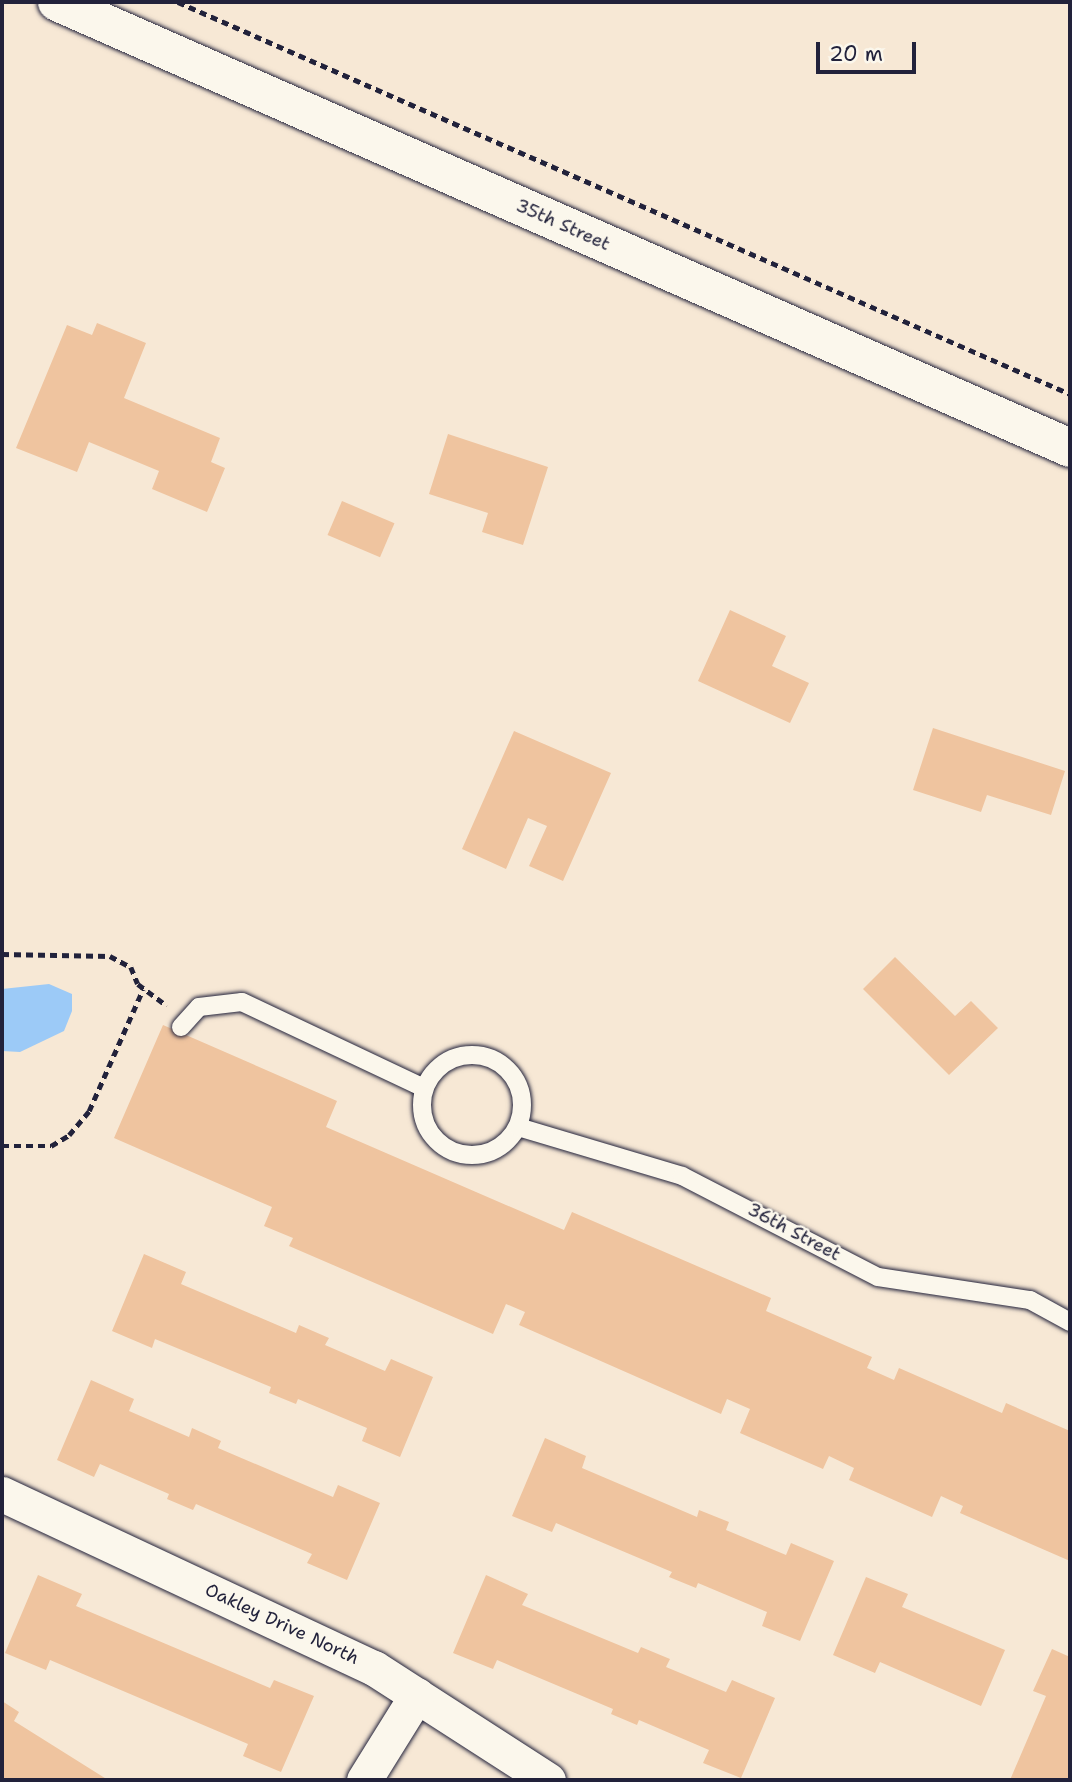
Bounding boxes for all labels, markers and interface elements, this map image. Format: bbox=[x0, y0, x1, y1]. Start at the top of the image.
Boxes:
scale bar bbox=[820, 28, 920, 72]
text: 20 m bbox=[829, 40, 883, 68]
street label: 35th Street bbox=[512, 195, 614, 255]
street label: 36th Street bbox=[744, 1198, 844, 1266]
street label: Oakley Drive North bbox=[202, 1579, 362, 1669]

